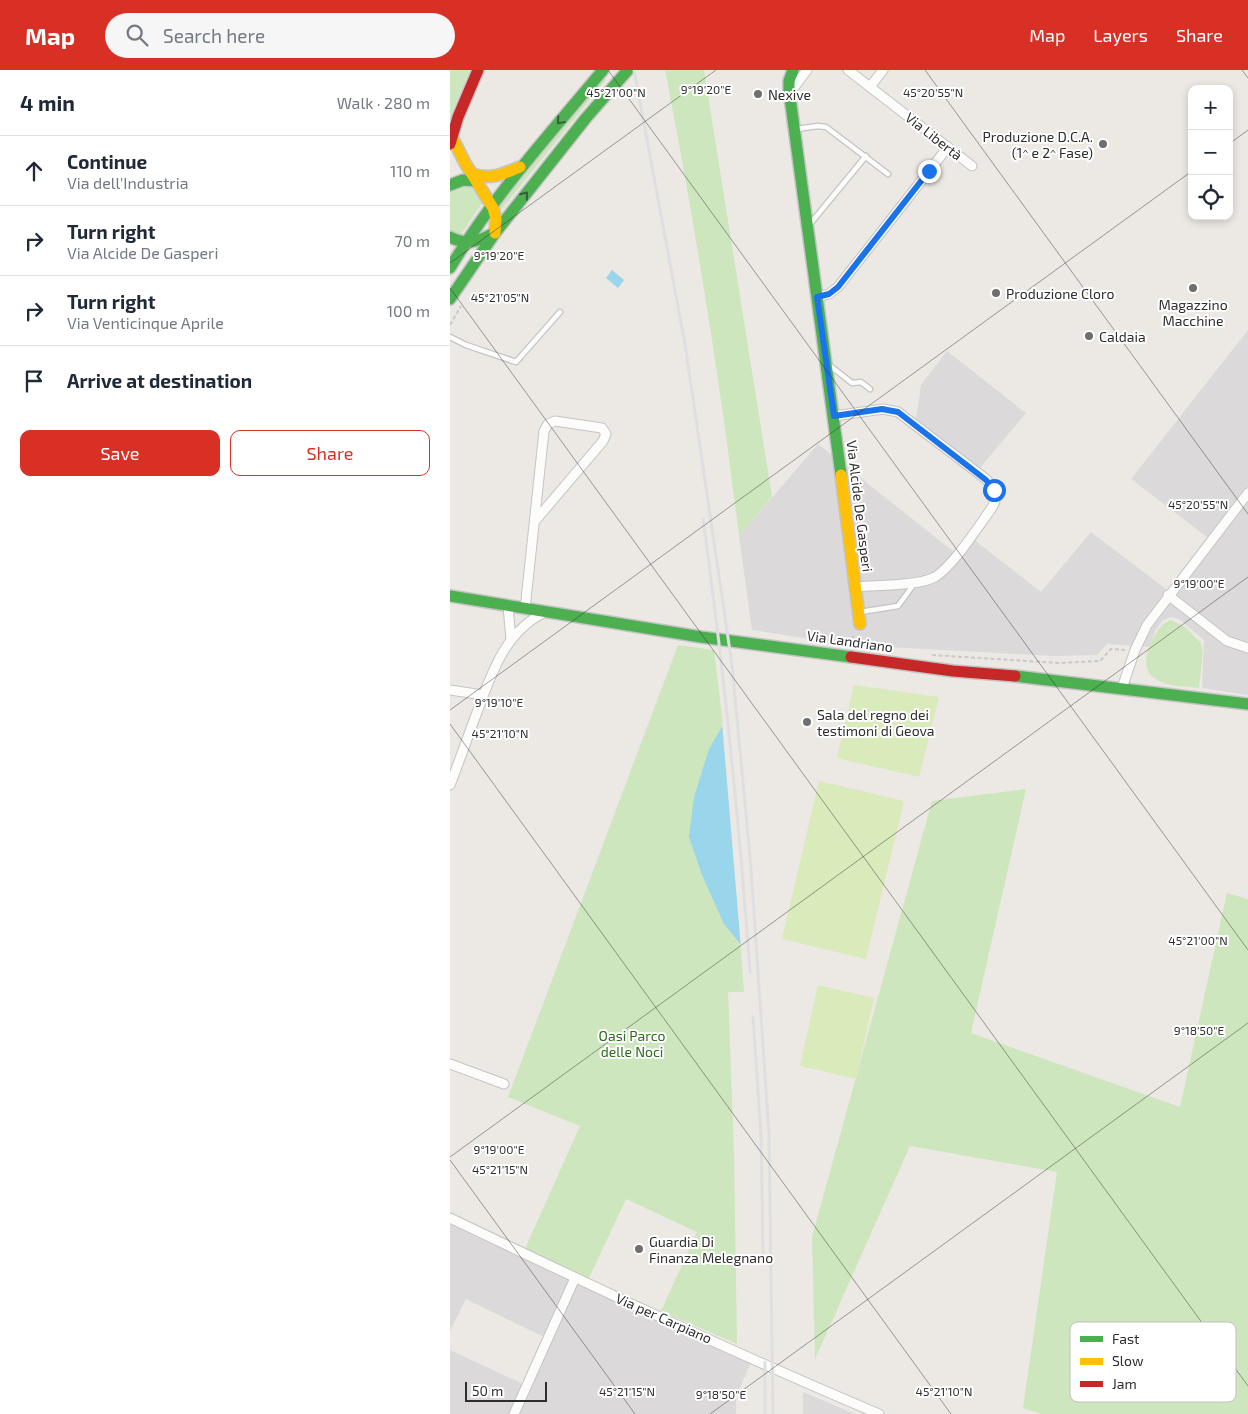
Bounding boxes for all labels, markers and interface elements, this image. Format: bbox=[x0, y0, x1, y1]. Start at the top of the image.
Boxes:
search box bbox=[105, 13, 455, 58]
text: Map bbox=[25, 21, 75, 50]
icon: search bbox=[123, 21, 151, 49]
text: Search here bbox=[163, 24, 265, 47]
text: Map bbox=[1029, 24, 1065, 46]
text: Layers bbox=[1093, 24, 1148, 46]
text: Share bbox=[1176, 24, 1223, 46]
text: 9°19'20"E bbox=[681, 82, 731, 96]
text: 45°21'00"N bbox=[586, 85, 646, 99]
text: 45°20'55"N bbox=[903, 85, 963, 99]
map controls bbox=[1188, 85, 1233, 220]
button: + bbox=[1188, 85, 1233, 130]
place label: Nexive bbox=[768, 86, 811, 103]
marker: Nexive bbox=[752, 88, 764, 100]
text: 4 min bbox=[20, 90, 75, 115]
text: Walk · 280 m bbox=[337, 93, 430, 112]
street label: Via Libertà bbox=[902, 108, 966, 164]
one-way arrow bbox=[558, 115, 566, 124]
place label: Produzione D.C.A. (1^ e 2^ Fase) bbox=[982, 128, 1093, 161]
button: − bbox=[1188, 130, 1233, 175]
marker: Produzione D.C.A. (1^ e 2^ Fase) bbox=[1097, 138, 1109, 150]
text: Continue bbox=[67, 150, 147, 173]
icon: ahead bbox=[20, 157, 48, 185]
route end bbox=[918, 160, 941, 183]
text: 110 m bbox=[390, 161, 430, 180]
text: Via dell'Industria bbox=[67, 173, 189, 192]
button: locate bbox=[1188, 175, 1233, 220]
one-way arrow bbox=[519, 191, 528, 200]
text: Turn right bbox=[67, 220, 155, 243]
icon: right bbox=[20, 227, 48, 255]
text: 70 m bbox=[395, 231, 430, 250]
text: Via Alcide De Gasperi bbox=[67, 243, 219, 262]
text: 9°19'20"E bbox=[474, 248, 524, 262]
marker: Magazzino Macchine bbox=[1187, 282, 1199, 294]
place label: Produzione Cloro bbox=[1006, 285, 1115, 302]
marker: Produzione Cloro bbox=[990, 287, 1002, 299]
text: Turn right bbox=[67, 290, 155, 313]
text: 45°21'05"N bbox=[471, 290, 529, 304]
place label: Magazzino Macchine bbox=[1158, 296, 1228, 329]
icon: right bbox=[20, 297, 48, 325]
text: 100 m bbox=[387, 301, 430, 320]
text: Via Venticinque Aprile bbox=[67, 313, 224, 332]
place label: Caldaia bbox=[1099, 328, 1146, 345]
marker: Caldaia bbox=[1083, 330, 1095, 342]
icon: arrive bbox=[20, 367, 48, 395]
text: Arrive at destination bbox=[67, 369, 252, 392]
button: Save bbox=[20, 430, 220, 476]
button: Share bbox=[230, 430, 430, 476]
street label: Via Alcide De Gasperi bbox=[843, 439, 877, 573]
route start bbox=[983, 479, 1006, 502]
text: 45°20'55"N bbox=[1168, 497, 1228, 511]
text: 9°19'00"E bbox=[1174, 576, 1225, 590]
street label: Via Landriano bbox=[806, 627, 894, 655]
text: 9°19'10"E bbox=[475, 695, 523, 709]
place label: Sala del regno dei testimoni di Geova bbox=[817, 706, 935, 739]
marker: Sala del regno dei testimoni di Geova bbox=[801, 716, 813, 728]
text: 45°21'10"N bbox=[472, 726, 528, 740]
text: 45°21'00"N bbox=[1168, 933, 1228, 947]
text: 9°18'50"E bbox=[1174, 1023, 1224, 1037]
park label: Oasi Parco delle Noci bbox=[599, 1027, 665, 1060]
text: 9°19'00"E bbox=[474, 1142, 525, 1156]
text: 45°21'15"N bbox=[472, 1162, 528, 1176]
place label: Guardia Di Finanza Melegnano bbox=[649, 1233, 773, 1266]
marker: Guardia Di Finanza Melegnano bbox=[633, 1243, 645, 1255]
street label: Via per Carpiano bbox=[613, 1289, 715, 1347]
legend bbox=[1070, 1322, 1236, 1402]
text: Fast bbox=[1112, 1330, 1139, 1347]
text: Slow bbox=[1112, 1352, 1144, 1369]
text: Jam bbox=[1112, 1375, 1137, 1392]
scale bar bbox=[465, 1379, 548, 1402]
text: 50 m bbox=[472, 1382, 503, 1399]
text: 45°21'15"N bbox=[599, 1384, 655, 1398]
text: 45°21'10"N bbox=[916, 1384, 972, 1398]
text: 9°18'50"E bbox=[696, 1387, 746, 1401]

